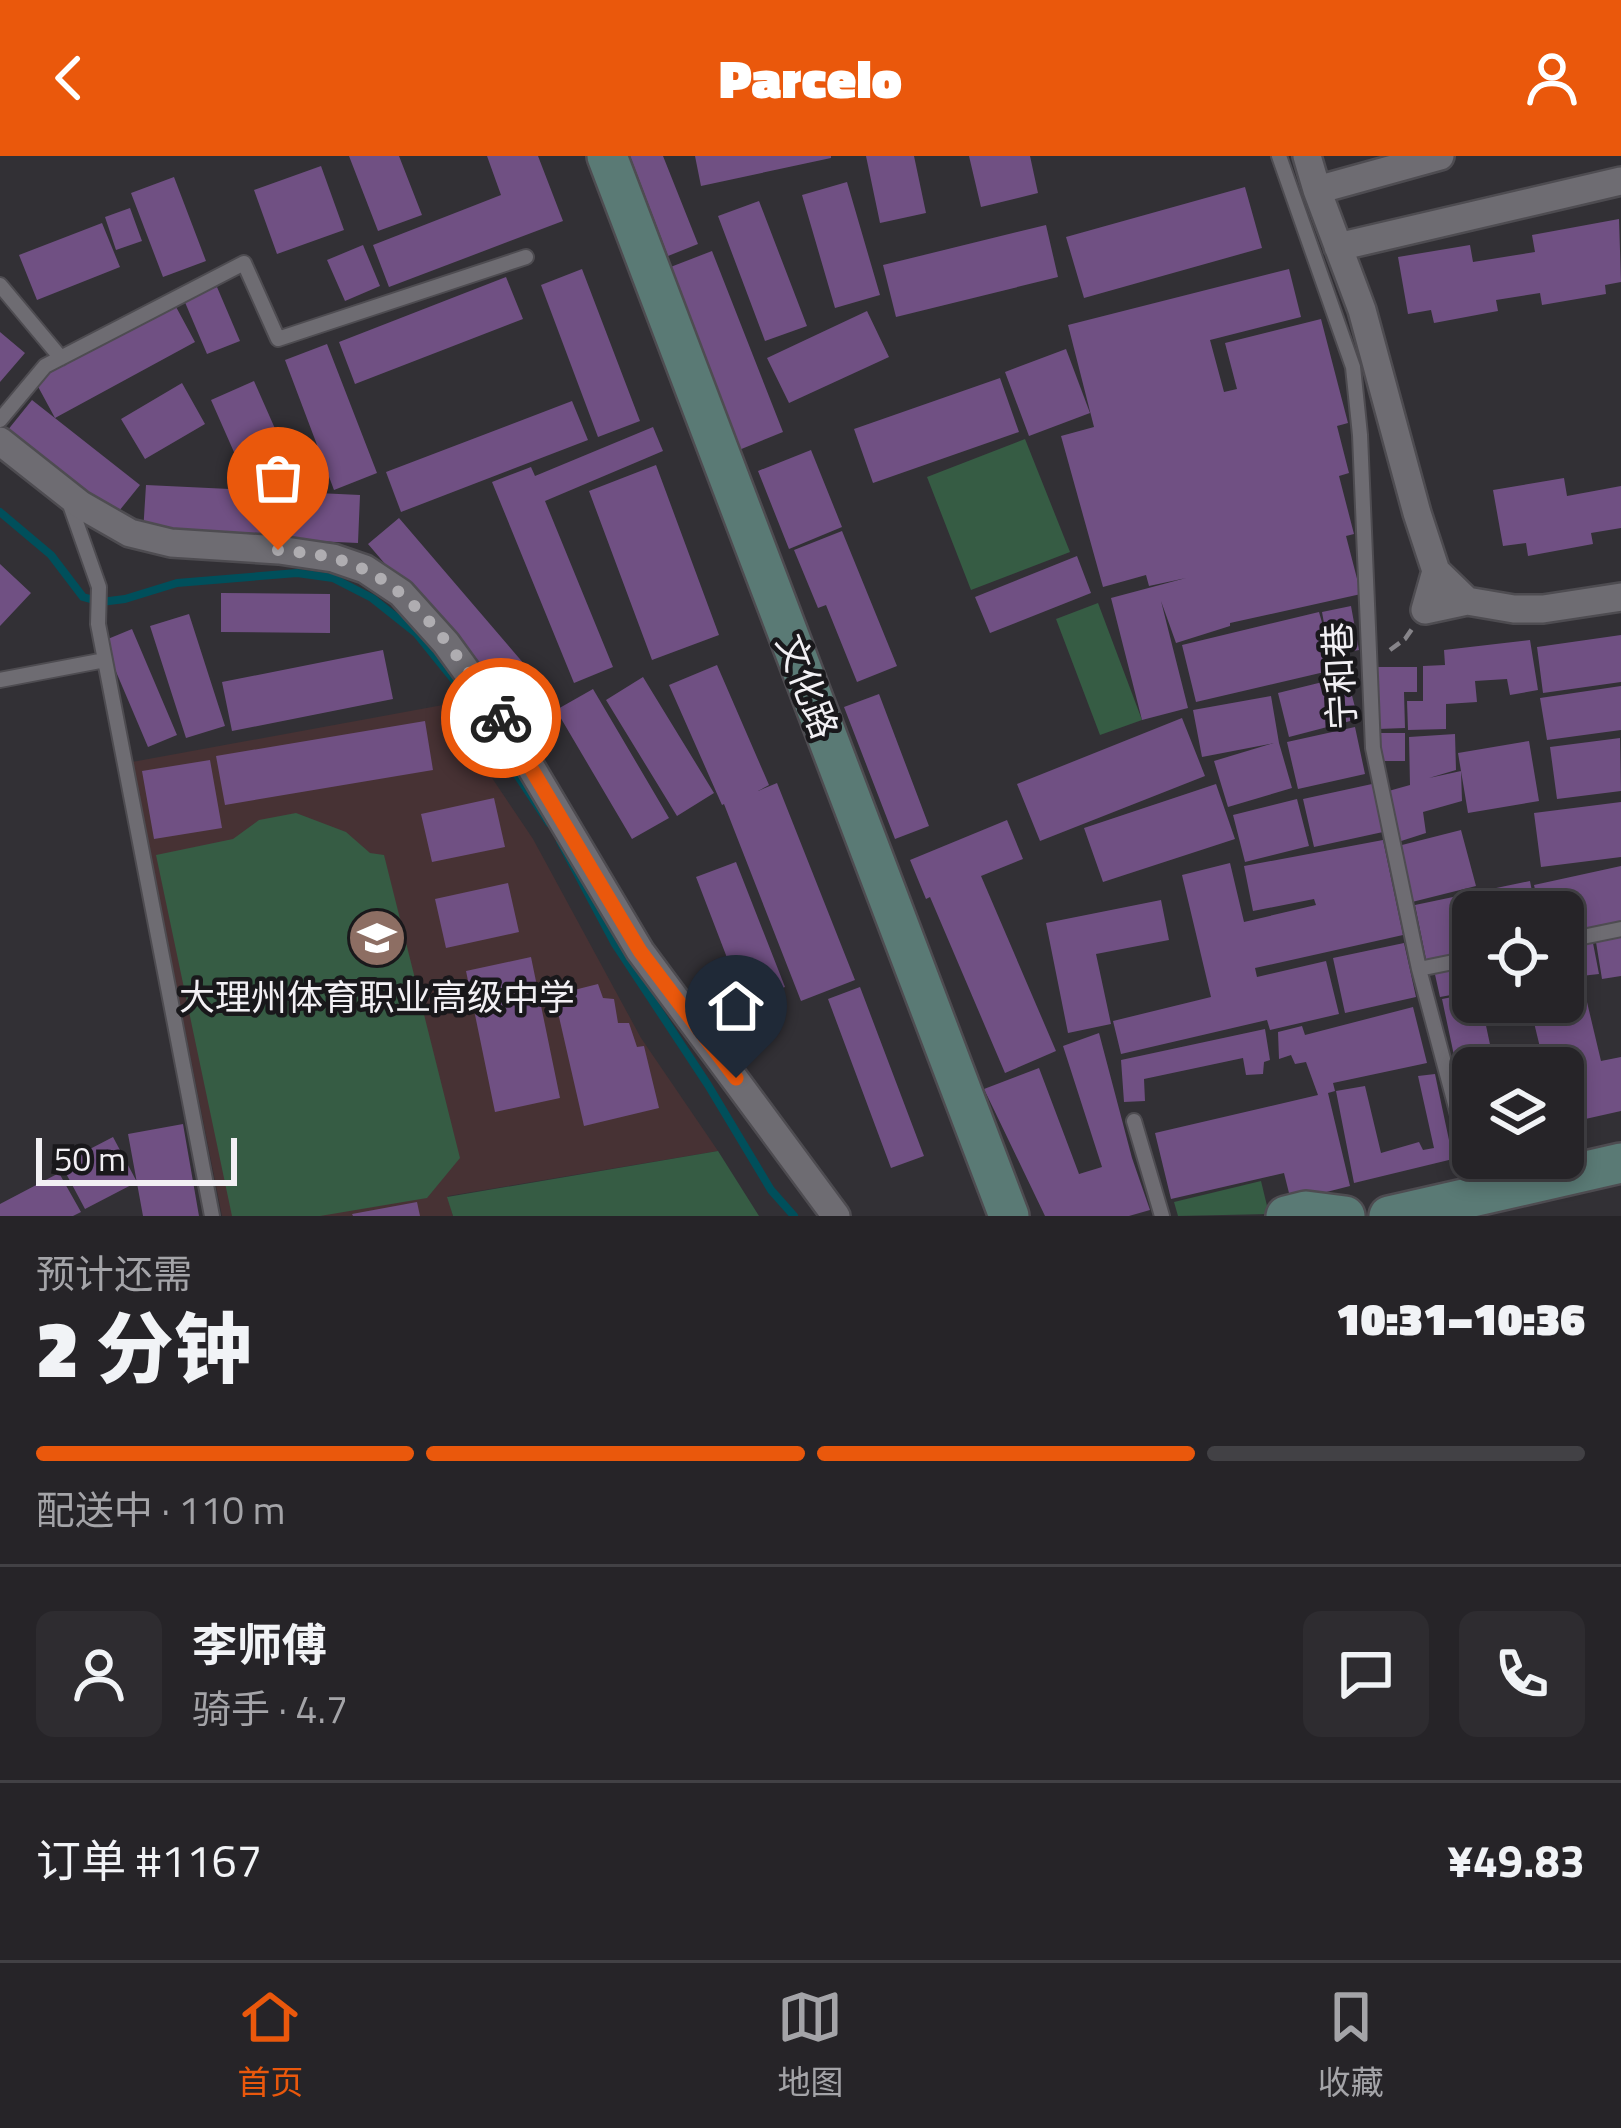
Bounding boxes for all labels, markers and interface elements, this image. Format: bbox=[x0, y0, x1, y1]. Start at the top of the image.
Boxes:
text: Parcelo bbox=[719, 37, 902, 119]
icon: back bbox=[36, 45, 102, 111]
icon: person bbox=[1519, 45, 1585, 111]
pin bbox=[227, 427, 329, 550]
icon: bag bbox=[245, 445, 311, 511]
street label: 宁和巷 bbox=[1309, 621, 1369, 731]
street label: 文化路 bbox=[763, 626, 853, 746]
courier bbox=[441, 658, 561, 778]
icon: bike bbox=[468, 685, 534, 751]
map controls bbox=[1452, 891, 1584, 1179]
button: locate bbox=[1452, 891, 1584, 1023]
school or university icon: 大理州体育职业高级中学 bbox=[346, 907, 408, 969]
pin bbox=[685, 955, 787, 1078]
place label: 大理州体育职业高级中学 bbox=[179, 969, 575, 1024]
icon: home bbox=[703, 973, 769, 1039]
button: layers bbox=[1452, 1047, 1584, 1179]
scale bar bbox=[36, 1132, 237, 1185]
text: 50 m bbox=[54, 1134, 126, 1184]
text: 预计还需 bbox=[36, 1244, 192, 1303]
text: 10:31–10:36 bbox=[1336, 1284, 1585, 1352]
text: 2 分钟 bbox=[36, 1289, 252, 1407]
text: 配送中 · 110 m bbox=[36, 1480, 285, 1539]
text: 李师傅 bbox=[192, 1610, 327, 1678]
button: person bbox=[36, 1611, 162, 1737]
button: chat bbox=[1303, 1611, 1429, 1737]
button: phone bbox=[1459, 1611, 1585, 1737]
text: 骑手 · 4.7 bbox=[192, 1679, 348, 1738]
text: 订单 #1167 bbox=[36, 1826, 262, 1894]
text: ¥49.83 bbox=[1447, 1826, 1585, 1894]
tab: 首页 bbox=[237, 1984, 303, 2107]
tab: 地图 bbox=[777, 1984, 843, 2107]
tab: 收藏 bbox=[1318, 1984, 1384, 2107]

